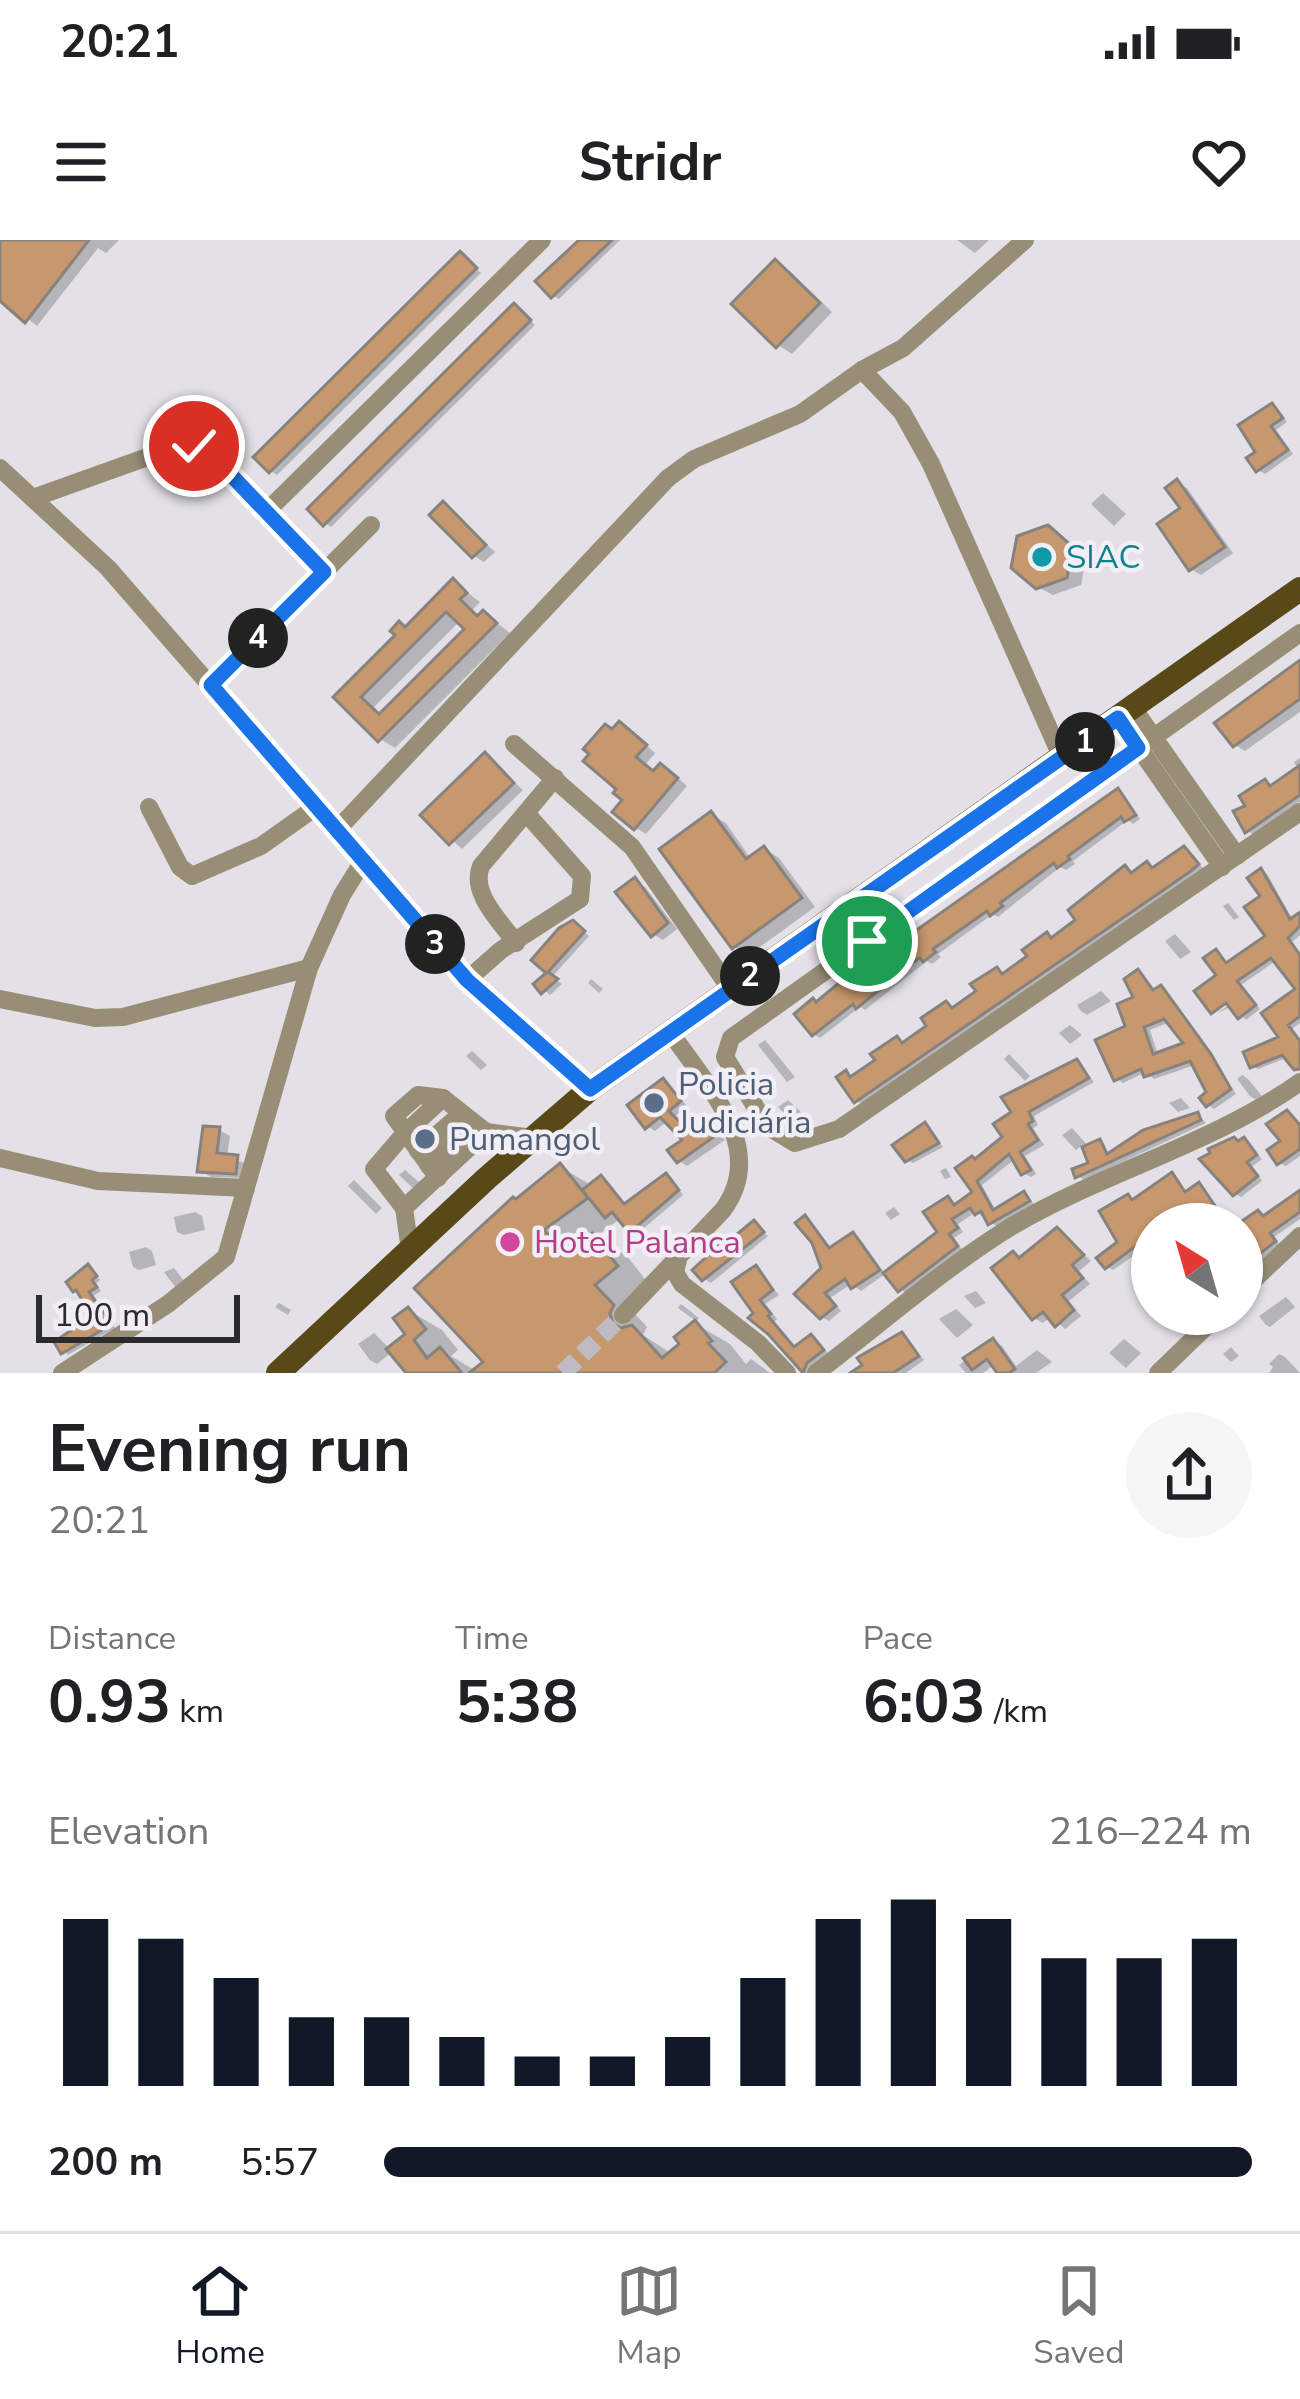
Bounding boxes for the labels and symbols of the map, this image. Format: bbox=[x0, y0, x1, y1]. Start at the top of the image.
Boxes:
pin bbox=[143, 395, 245, 497]
place label: SIAC bbox=[1066, 535, 1141, 580]
marker: SIAC bbox=[1029, 544, 1055, 570]
pin: 4 bbox=[228, 608, 288, 668]
pin: 1 bbox=[1055, 712, 1115, 772]
pin bbox=[816, 890, 918, 992]
pin: 3 bbox=[405, 914, 465, 974]
pin: 2 bbox=[720, 946, 780, 1006]
place label: Policia Judiciária bbox=[677, 1062, 812, 1145]
marker: Policia Judiciária bbox=[641, 1090, 667, 1116]
place label: Pumangol bbox=[449, 1117, 600, 1162]
marker: Pumangol bbox=[412, 1126, 438, 1152]
north arrow bbox=[1131, 1203, 1263, 1335]
place label: Hotel Palanca bbox=[534, 1220, 741, 1265]
marker: Hotel Palanca bbox=[497, 1229, 523, 1255]
scale bar bbox=[36, 1289, 240, 1342]

